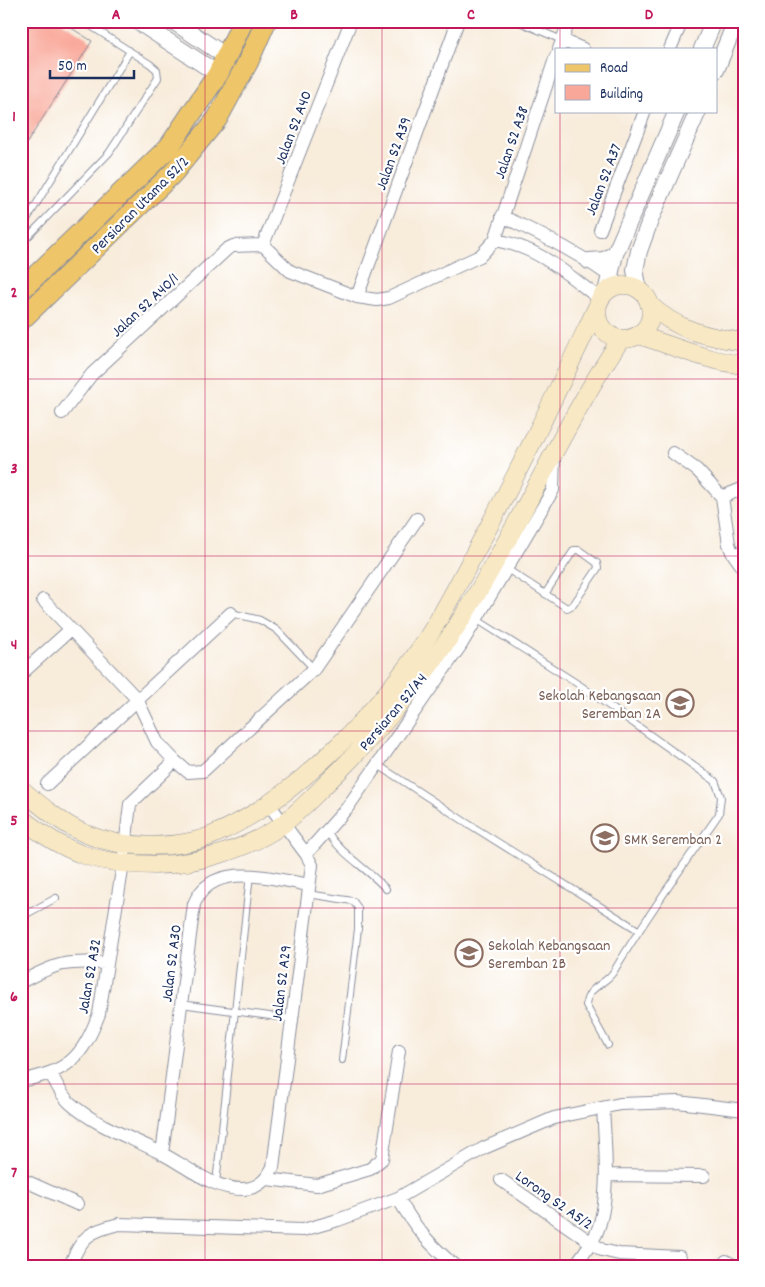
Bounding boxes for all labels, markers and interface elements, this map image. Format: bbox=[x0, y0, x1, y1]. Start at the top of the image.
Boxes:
text: A bbox=[112, 4, 121, 27]
text: B bbox=[290, 4, 298, 27]
text: C bbox=[467, 4, 475, 27]
text: D bbox=[645, 4, 654, 27]
scale bar bbox=[50, 48, 134, 80]
legend bbox=[555, 48, 718, 112]
text: 50 m bbox=[58, 56, 87, 78]
text: Road bbox=[600, 58, 628, 80]
text: Building bbox=[600, 84, 643, 106]
street label: Jalan S2 A40 bbox=[270, 88, 319, 168]
street label: Jalan S2 A38 bbox=[489, 103, 536, 182]
text: 1 bbox=[12, 106, 16, 129]
street label: Jalan S2 A39 bbox=[370, 114, 418, 194]
street label: Jalan S2 A37 bbox=[580, 141, 629, 219]
street label: Persiaran Utama S2/2 bbox=[86, 151, 195, 260]
street label: Jalan S2 A40/1 bbox=[107, 268, 185, 343]
text: 2 bbox=[11, 282, 18, 305]
text: 3 bbox=[10, 458, 18, 481]
text: 4 bbox=[11, 634, 17, 657]
street label: Persiaran S2/A4 bbox=[354, 668, 434, 757]
place label: Sekolah Kebangsaan Seremban 2A bbox=[539, 685, 661, 726]
school or university icon: Sekolah Kebangsaan Seremban 2A bbox=[665, 688, 695, 718]
text: 5 bbox=[10, 810, 18, 833]
school or university icon: SMK Seremban 2 bbox=[590, 823, 620, 853]
place label: SMK Seremban 2 bbox=[624, 829, 722, 852]
street label: Jalan S2 A30 bbox=[156, 923, 189, 1003]
place label: Sekolah Kebangsaan Seremban 2B bbox=[488, 935, 610, 976]
street label: Jalan S2 A32 bbox=[73, 937, 108, 1016]
school or university icon: Sekolah Kebangsaan Seremban 2B bbox=[454, 938, 484, 968]
street label: Jalan S2 A29 bbox=[266, 944, 299, 1023]
text: 6 bbox=[10, 986, 18, 1009]
text: 7 bbox=[11, 1162, 17, 1185]
street label: Lorong S2 A5/2 bbox=[510, 1166, 597, 1236]

